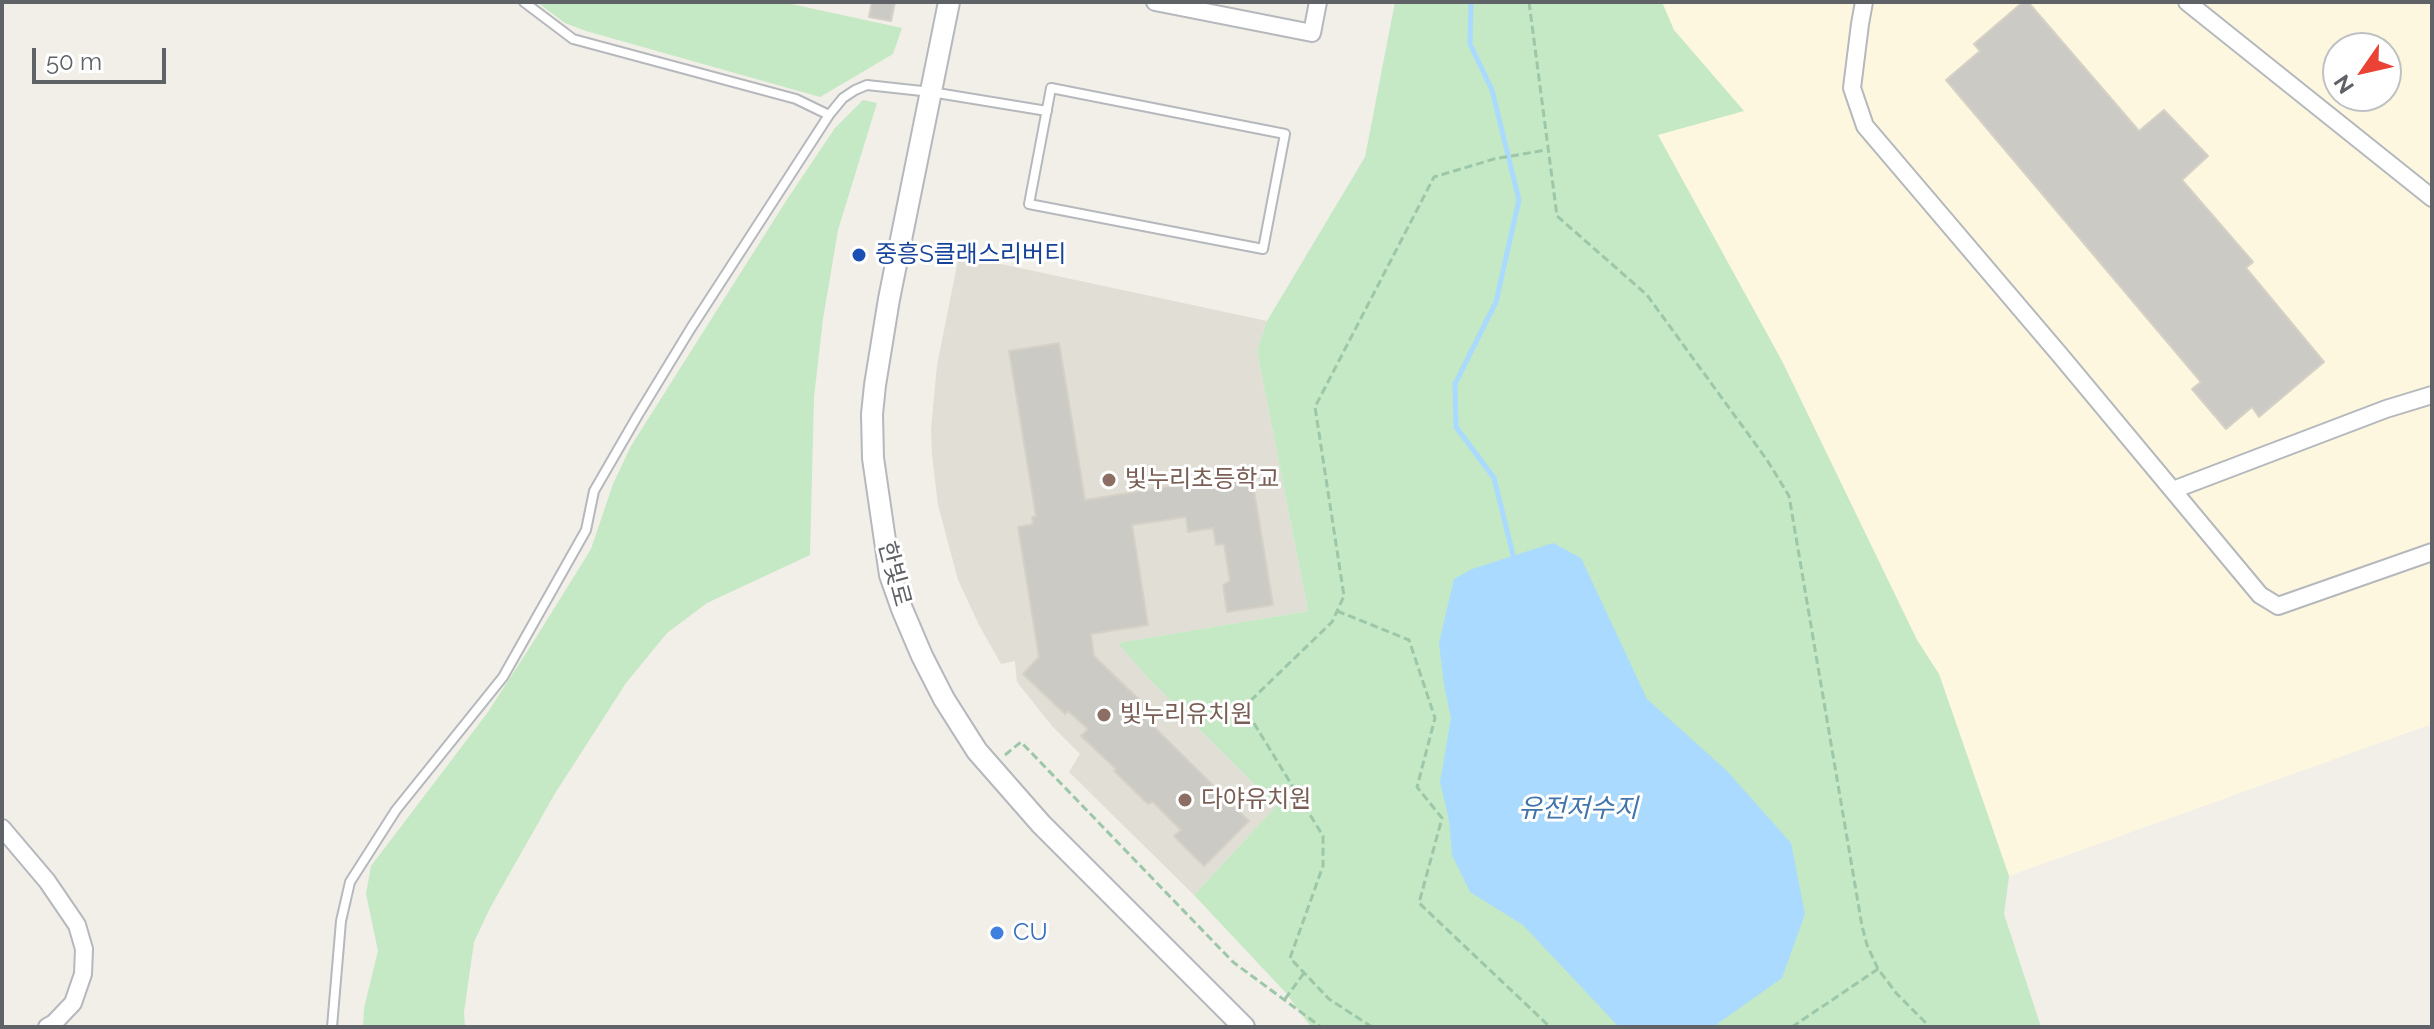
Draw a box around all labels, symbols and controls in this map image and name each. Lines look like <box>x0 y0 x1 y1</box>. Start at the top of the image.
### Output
scale bar <box>36 32 170 82</box>
north arrow <box>2322 32 2402 112</box>
text: 50 m <box>46 47 102 76</box>
text: N <box>2328 70 2359 99</box>
place label: 중흥S클래스리버티 <box>875 241 1066 269</box>
marker: 중흥S클래스리버티 <box>850 246 868 264</box>
place label: 빛누리초등학교 <box>1125 466 1280 494</box>
marker: 빛누리초등학교 <box>1100 471 1118 489</box>
street label: 한빛로 <box>872 538 916 610</box>
place label: 빛누리유치원 <box>1120 701 1252 729</box>
marker: 빛누리유치원 <box>1095 706 1113 724</box>
place label: 다야유치원 <box>1201 786 1311 814</box>
marker: 다야유치원 <box>1176 791 1194 809</box>
water label: 유전저수지 <box>1518 793 1638 825</box>
place label: CU <box>1013 919 1048 947</box>
marker: CU <box>988 924 1006 942</box>

